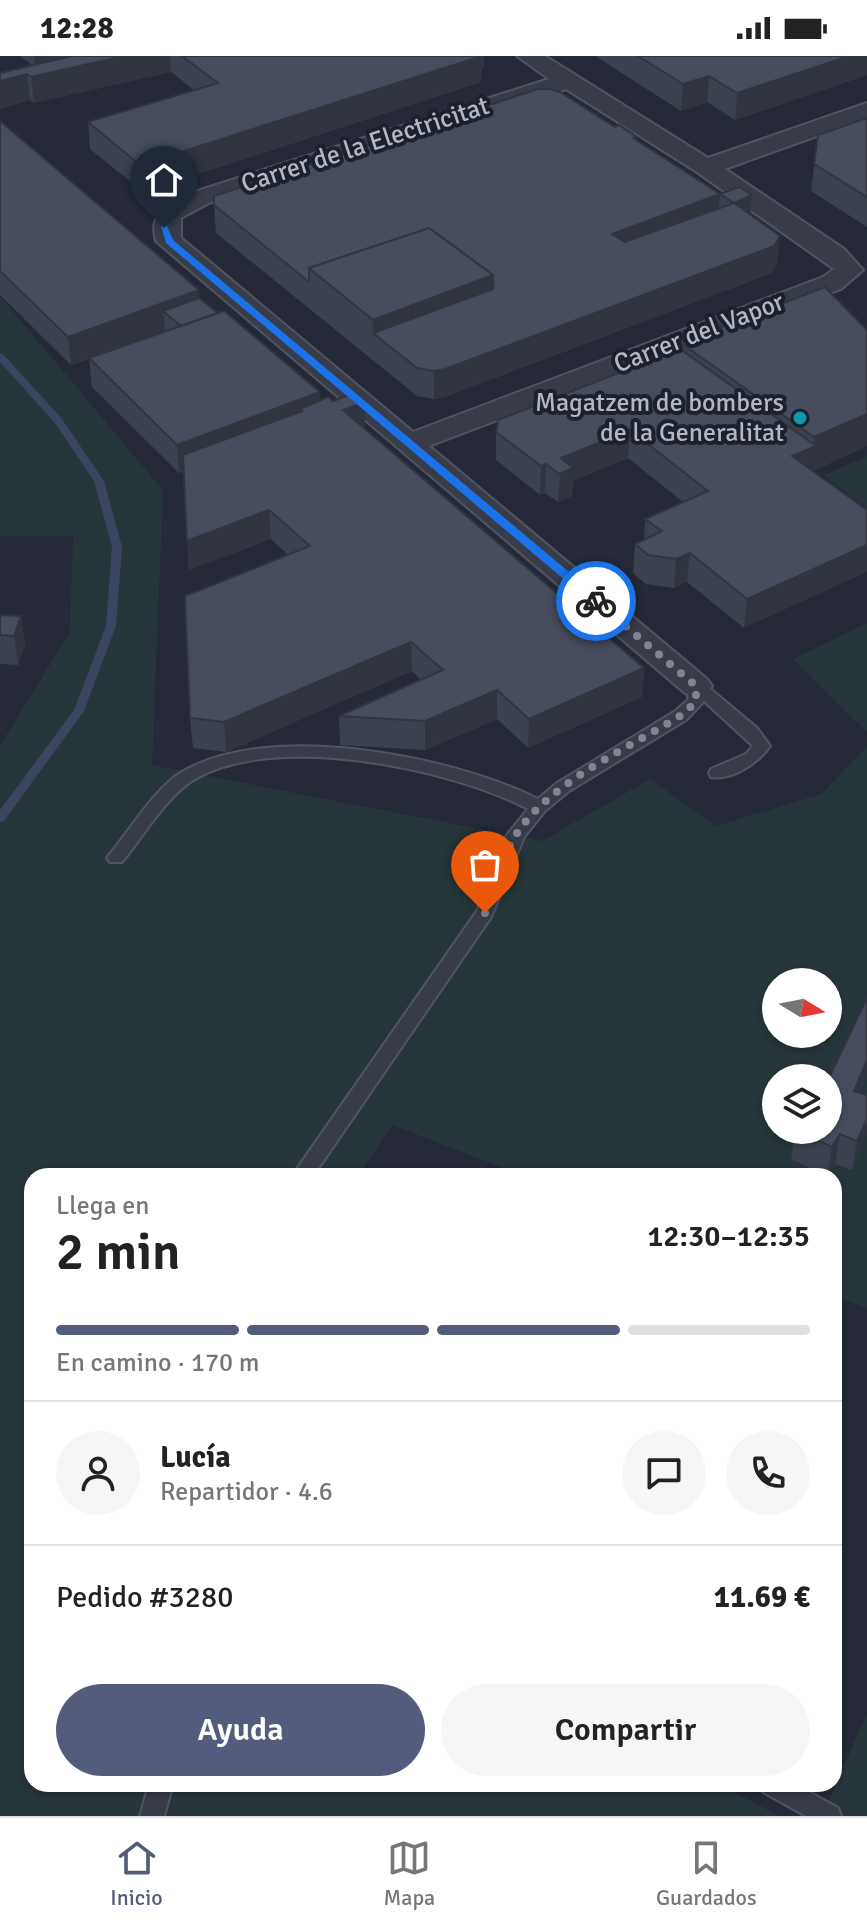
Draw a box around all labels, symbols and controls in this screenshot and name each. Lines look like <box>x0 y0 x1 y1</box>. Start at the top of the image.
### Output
text: 12:28 <box>40 10 114 47</box>
street label: Carrer de la Electricitat <box>237 90 493 200</box>
pin <box>130 146 198 228</box>
icon: home <box>142 158 186 202</box>
street label: Carrer del Vapor <box>609 286 789 380</box>
place label: Magatzem de bombers de la Generalitat <box>535 387 784 449</box>
marker: Magatzem de bombers de la Generalitat <box>791 409 809 427</box>
courier <box>556 561 636 641</box>
icon: bike <box>574 579 618 623</box>
pin <box>451 831 519 913</box>
icon: bag <box>463 843 507 887</box>
north arrow <box>762 968 842 1048</box>
map controls <box>762 968 842 1144</box>
button: layers <box>762 1064 842 1144</box>
text: Llega en <box>56 1190 150 1222</box>
text: 12:30–12:35 <box>647 1218 810 1255</box>
text: 2 min <box>56 1220 181 1284</box>
text: En camino · 170 m <box>56 1347 259 1379</box>
button: person <box>56 1431 140 1515</box>
button: chat <box>622 1431 706 1515</box>
button: phone <box>726 1431 810 1515</box>
text: Lucía <box>160 1439 231 1476</box>
text: Repartidor · 4.6 <box>160 1476 333 1508</box>
text: Pedido #3280 <box>56 1579 233 1616</box>
text: 11.69 € <box>714 1579 810 1616</box>
button: Ayuda <box>56 1684 425 1776</box>
button: Compartir <box>441 1684 810 1776</box>
tab: Inicio <box>110 1836 163 1911</box>
tab: Mapa <box>384 1836 435 1911</box>
tab: Guardados <box>656 1836 757 1911</box>

